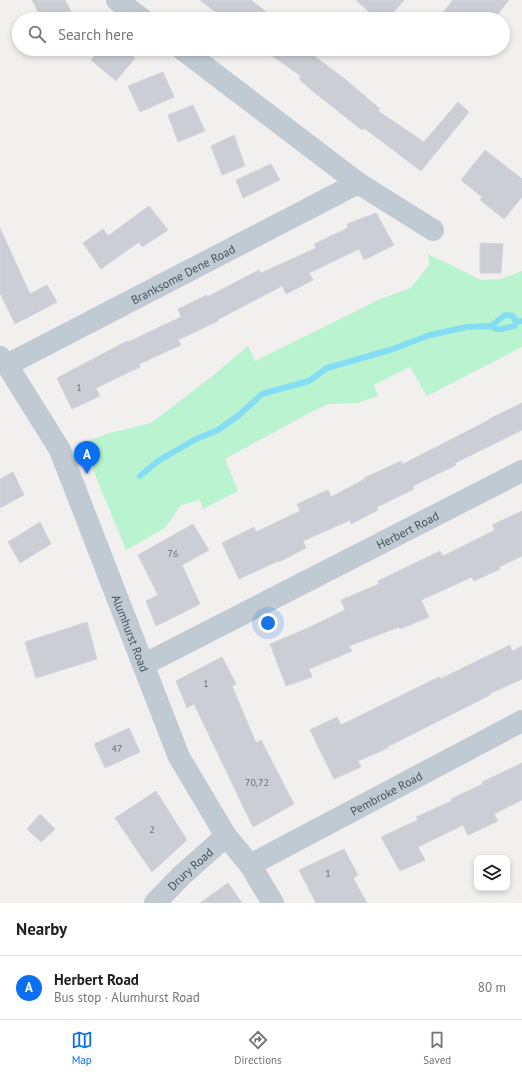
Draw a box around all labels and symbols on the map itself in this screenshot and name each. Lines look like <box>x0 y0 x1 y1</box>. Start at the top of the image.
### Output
street label: Branksome Dene Road <box>128 241 237 307</box>
house number: 1 <box>76 381 82 394</box>
pin: A <box>74 441 100 474</box>
street label: Herbert Road <box>374 507 441 552</box>
house number: 76 <box>168 547 178 560</box>
street label: Alumhurst Road <box>109 592 153 674</box>
your location <box>258 613 278 633</box>
house number: 1 <box>203 677 209 690</box>
house number: 47 <box>112 742 122 755</box>
street label: Pembroke Road <box>347 768 425 818</box>
house number: 70,72 <box>245 776 269 789</box>
house number: 2 <box>149 823 155 836</box>
street label: Drury Road <box>164 844 216 893</box>
house number: 1 <box>325 867 331 880</box>

